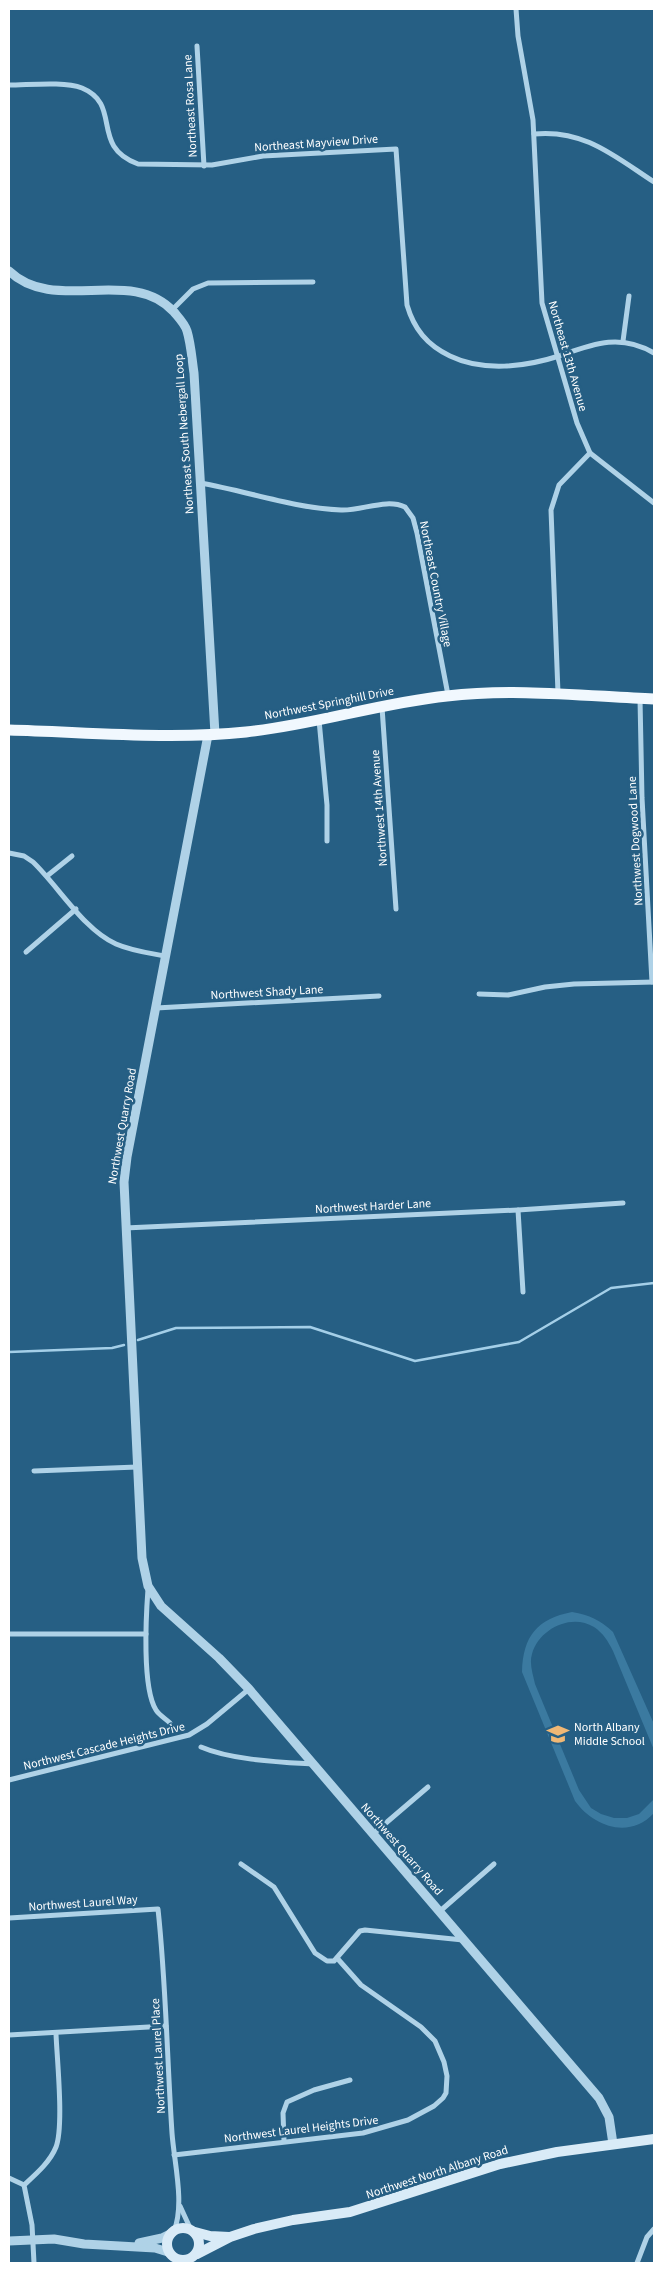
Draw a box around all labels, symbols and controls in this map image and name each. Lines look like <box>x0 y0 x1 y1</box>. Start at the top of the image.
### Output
street label: Northeast Rosa Lane <box>179 54 202 158</box>
street label: Northeast Mayview Drive <box>254 131 379 156</box>
street label: Northeast 13th Avenue <box>544 299 591 413</box>
street label: Northeast South Nebergall Loop <box>170 353 199 515</box>
street label: Northeast Country Village <box>415 520 456 649</box>
street label: Northwest Springhill Drive <box>263 683 395 724</box>
street label: Northwest 14th Avenue <box>367 749 392 867</box>
street label: Northwest Dogwood Lane <box>624 776 647 906</box>
street label: Northwest Shady Lane <box>210 981 324 1004</box>
street label: Northwest Quarry Road <box>104 1067 141 1186</box>
street label: Northwest Harder Lane <box>315 1195 432 1218</box>
street label: Northwest Cascade Heights Drive <box>22 1718 187 1775</box>
place label: North Albany Middle School <box>574 1719 645 1750</box>
school or university icon: North Albany Middle School <box>545 1721 571 1747</box>
street label: Northwest Quarry Road <box>357 1799 447 1899</box>
street label: Northwest Laurel Way <box>28 1891 139 1916</box>
street label: Northwest Laurel Place <box>147 1998 170 2114</box>
street label: Northwest Laurel Heights Drive <box>223 2112 379 2147</box>
street label: Northwest North Albany Road <box>364 2141 510 2204</box>

